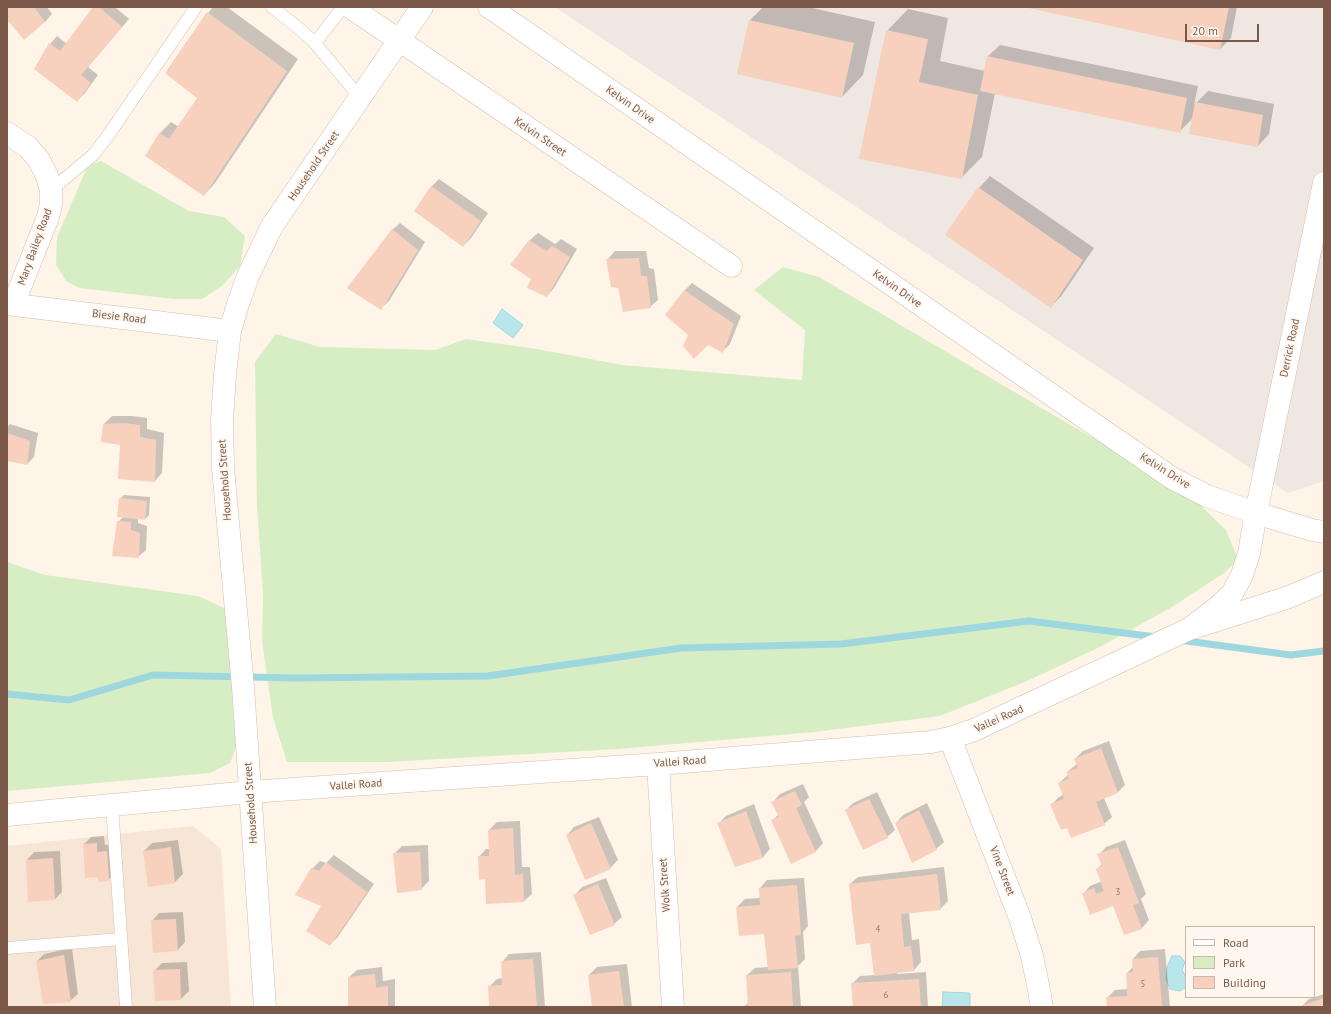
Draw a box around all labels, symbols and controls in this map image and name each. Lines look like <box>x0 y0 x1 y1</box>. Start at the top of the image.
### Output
scale bar <box>1187 16 1261 42</box>
text: 20 m <box>1192 23 1218 38</box>
street label: Kelvin Drive <box>603 83 657 127</box>
street label: Kelvin Street <box>511 115 569 159</box>
street label: Household Street <box>286 129 342 203</box>
street label: Mary Bailey Road <box>15 207 55 287</box>
street label: Kelvin Drive <box>870 267 924 311</box>
street label: Biesie Road <box>91 307 147 327</box>
street label: Derrick Road <box>1277 317 1303 379</box>
street label: Household Street <box>216 439 234 521</box>
street label: Kelvin Drive <box>1137 450 1193 492</box>
street label: Vallei Road <box>972 702 1026 736</box>
street label: Vallei Road <box>653 754 707 770</box>
street label: Household Street <box>242 762 260 844</box>
street label: Vallei Road <box>329 777 383 793</box>
street label: Vine Street <box>987 844 1017 898</box>
street label: Wolk Street <box>657 858 673 912</box>
house number: 3 <box>1116 887 1120 897</box>
house number: 4 <box>876 924 880 934</box>
legend <box>1185 926 1315 998</box>
text: Road <box>1223 935 1248 950</box>
text: Park <box>1223 955 1245 970</box>
text: Building <box>1223 975 1266 990</box>
house number: 5 <box>1141 979 1145 989</box>
house number: 6 <box>884 990 888 1000</box>

